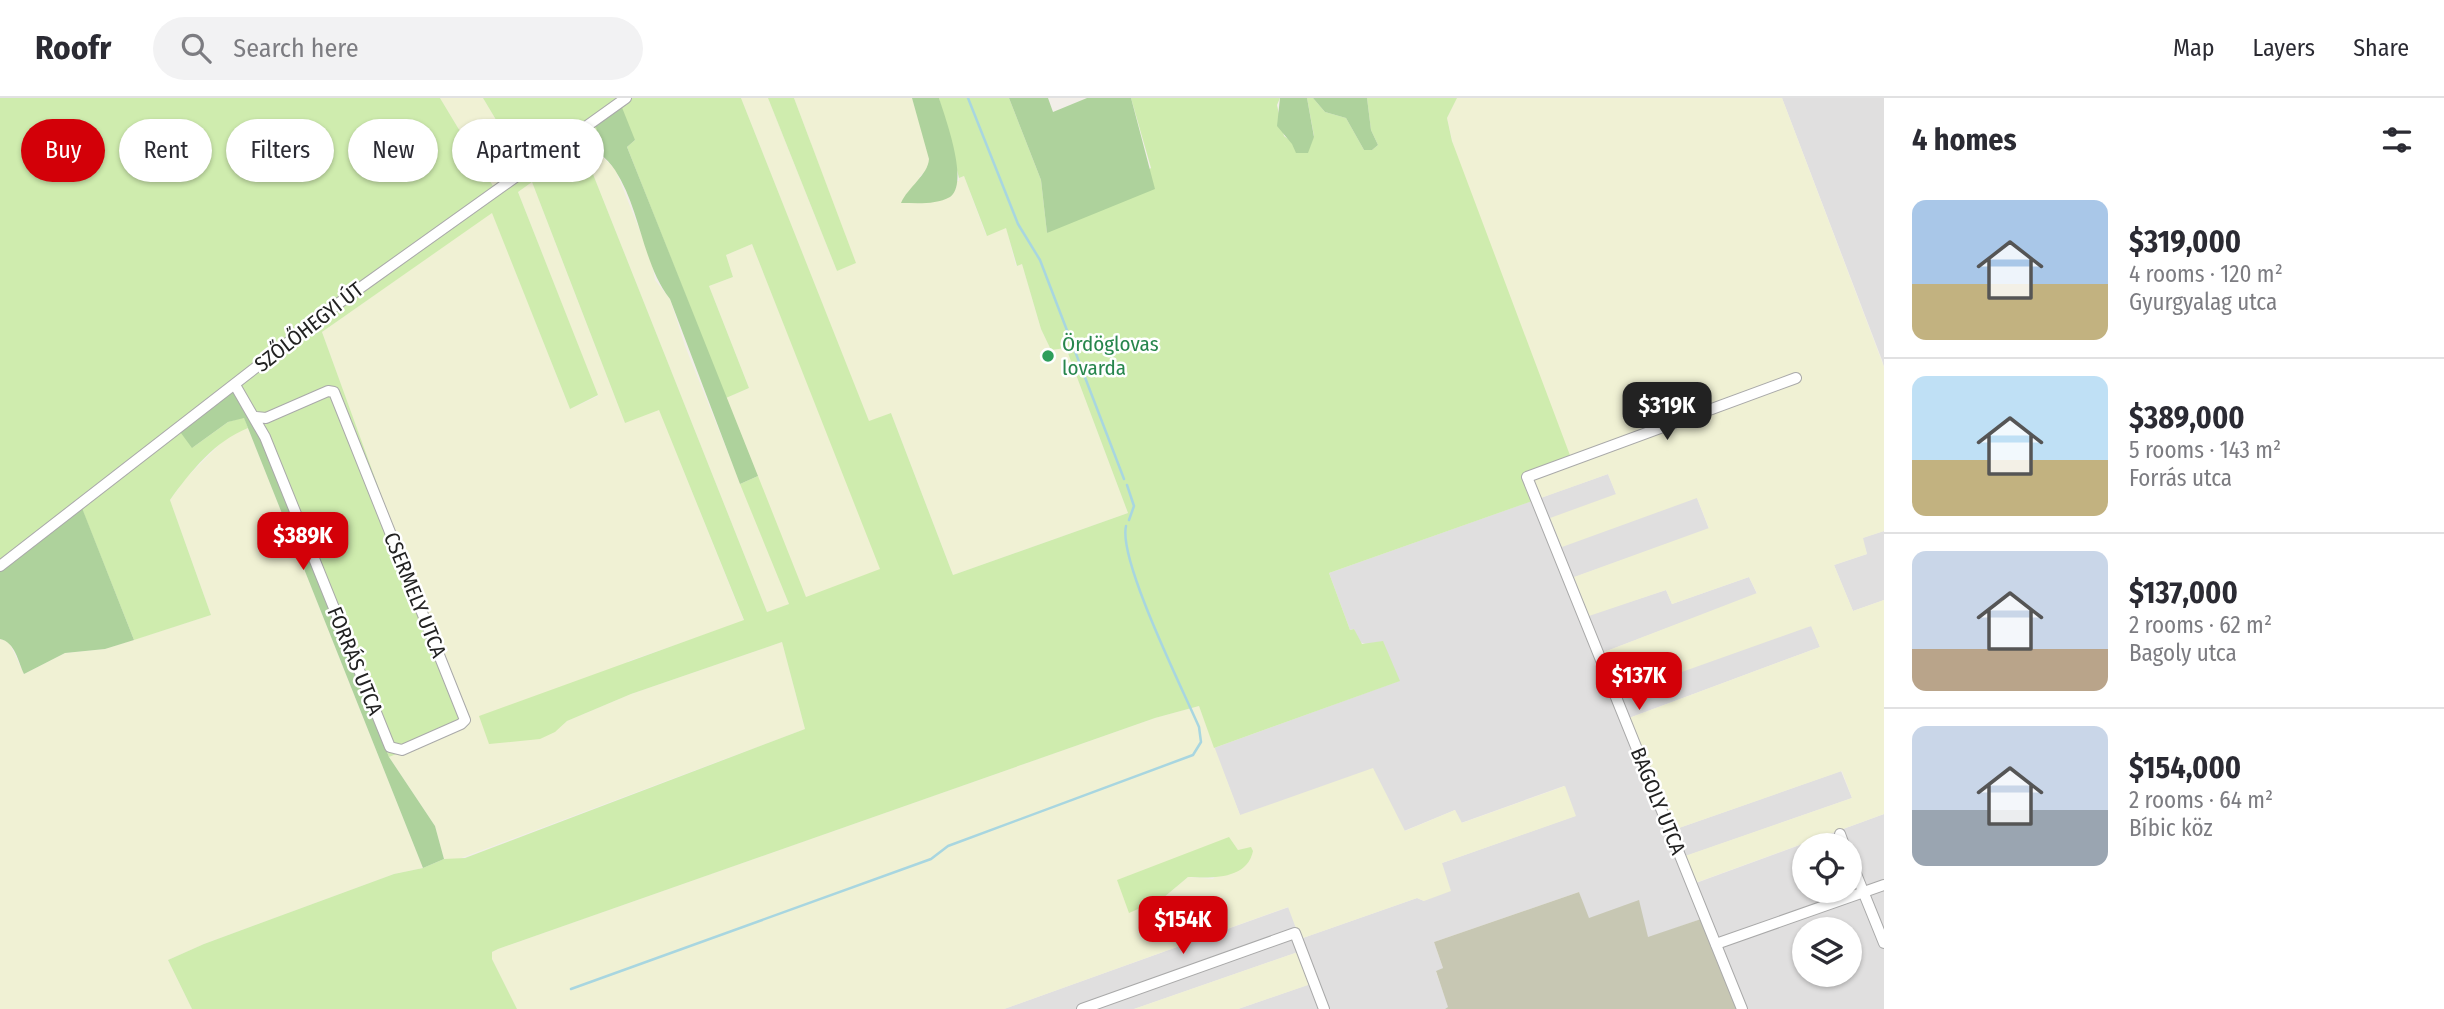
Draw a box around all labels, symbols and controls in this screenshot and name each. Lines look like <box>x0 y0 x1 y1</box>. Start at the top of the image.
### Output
search box <box>153 17 643 80</box>
text: Roofr <box>35 28 111 68</box>
icon: search <box>177 29 215 67</box>
text: Search here <box>233 33 359 64</box>
text: Map <box>2173 34 2215 62</box>
text: Layers <box>2253 34 2315 62</box>
text: Share <box>2353 34 2409 62</box>
chip: Buy <box>21 119 105 182</box>
chip: Rent <box>119 119 212 182</box>
chip: Filters <box>226 119 334 182</box>
chip: New <box>348 119 438 182</box>
chip: Apartment <box>452 119 604 182</box>
icon: filters <box>2378 121 2416 159</box>
text: 4 homes <box>1912 122 2017 158</box>
text: $319,000 <box>2129 224 2241 260</box>
icon: home <box>1968 228 2052 312</box>
text: 4 rooms · 120 m² <box>2129 260 2283 288</box>
street label: SZŐLŐHEGYI ÚT <box>249 276 369 378</box>
text: Gyurgyalag utca <box>2129 288 2277 316</box>
place label: Ördöglovas lovarda <box>1062 331 1159 381</box>
marker: Ördöglovas lovarda <box>1040 348 1056 364</box>
pin: $319K <box>1618 382 1716 442</box>
text: $319K <box>1639 391 1695 419</box>
text: $389,000 <box>2129 400 2245 436</box>
icon: home <box>1968 404 2052 488</box>
text: 5 rooms · 143 m² <box>2129 436 2281 464</box>
text: Forrás utca <box>2129 464 2232 492</box>
pin: $389K <box>254 512 352 572</box>
text: $389K <box>273 521 333 549</box>
street label: CSERMELY UTCA <box>378 529 452 661</box>
text: $137,000 <box>2129 575 2238 611</box>
icon: home <box>1968 579 2052 663</box>
street label: FORRÁS UTCA <box>322 603 388 719</box>
text: 2 rooms · 62 m² <box>2129 611 2272 639</box>
text: Bagoly utca <box>2129 639 2237 667</box>
pin: $137K <box>1590 652 1688 712</box>
text: $137K <box>1612 661 1666 689</box>
street label: BAGOLY UTCA <box>1625 744 1691 858</box>
text: $154,000 <box>2129 750 2241 786</box>
icon: home <box>1968 754 2052 838</box>
text: 2 rooms · 64 m² <box>2129 786 2273 814</box>
text: Bíbic köz <box>2129 814 2212 842</box>
map controls <box>1792 833 1862 987</box>
button: locate <box>1792 833 1862 903</box>
pin: $154K <box>1134 896 1232 956</box>
text: $154K <box>1155 905 1211 933</box>
button: layers <box>1792 917 1862 987</box>

